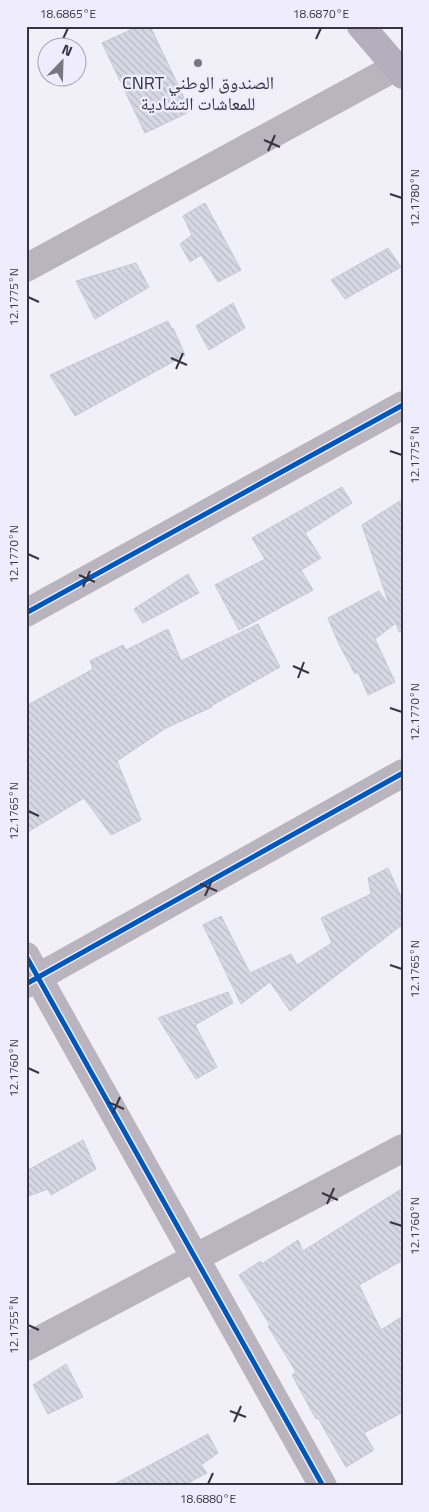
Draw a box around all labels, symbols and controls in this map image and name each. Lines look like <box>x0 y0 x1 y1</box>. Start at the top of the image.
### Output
text: 18.6865°E <box>40 4 96 23</box>
text: 18.6870°E <box>293 4 349 23</box>
north arrow <box>38 38 88 88</box>
text: N <box>59 38 76 61</box>
marker: CNRT الصندوق الوطني للمعاشات التشادية <box>192 57 204 69</box>
place label: CNRT الصندوق الوطني للمعاشات التشادية <box>122 69 274 117</box>
text: 12.1780°N <box>405 169 424 227</box>
text: 12.1775°N <box>4 268 23 326</box>
text: 12.1775°N <box>405 426 424 484</box>
text: 12.1770°N <box>4 525 23 583</box>
text: 12.1770°N <box>405 683 424 741</box>
text: 12.1765°N <box>4 782 23 840</box>
text: 12.1765°N <box>405 940 424 998</box>
text: 12.1760°N <box>4 1039 23 1097</box>
text: 12.1760°N <box>405 1197 424 1255</box>
text: 12.1755°N <box>4 1296 23 1354</box>
text: 18.6880°E <box>180 1489 236 1508</box>

